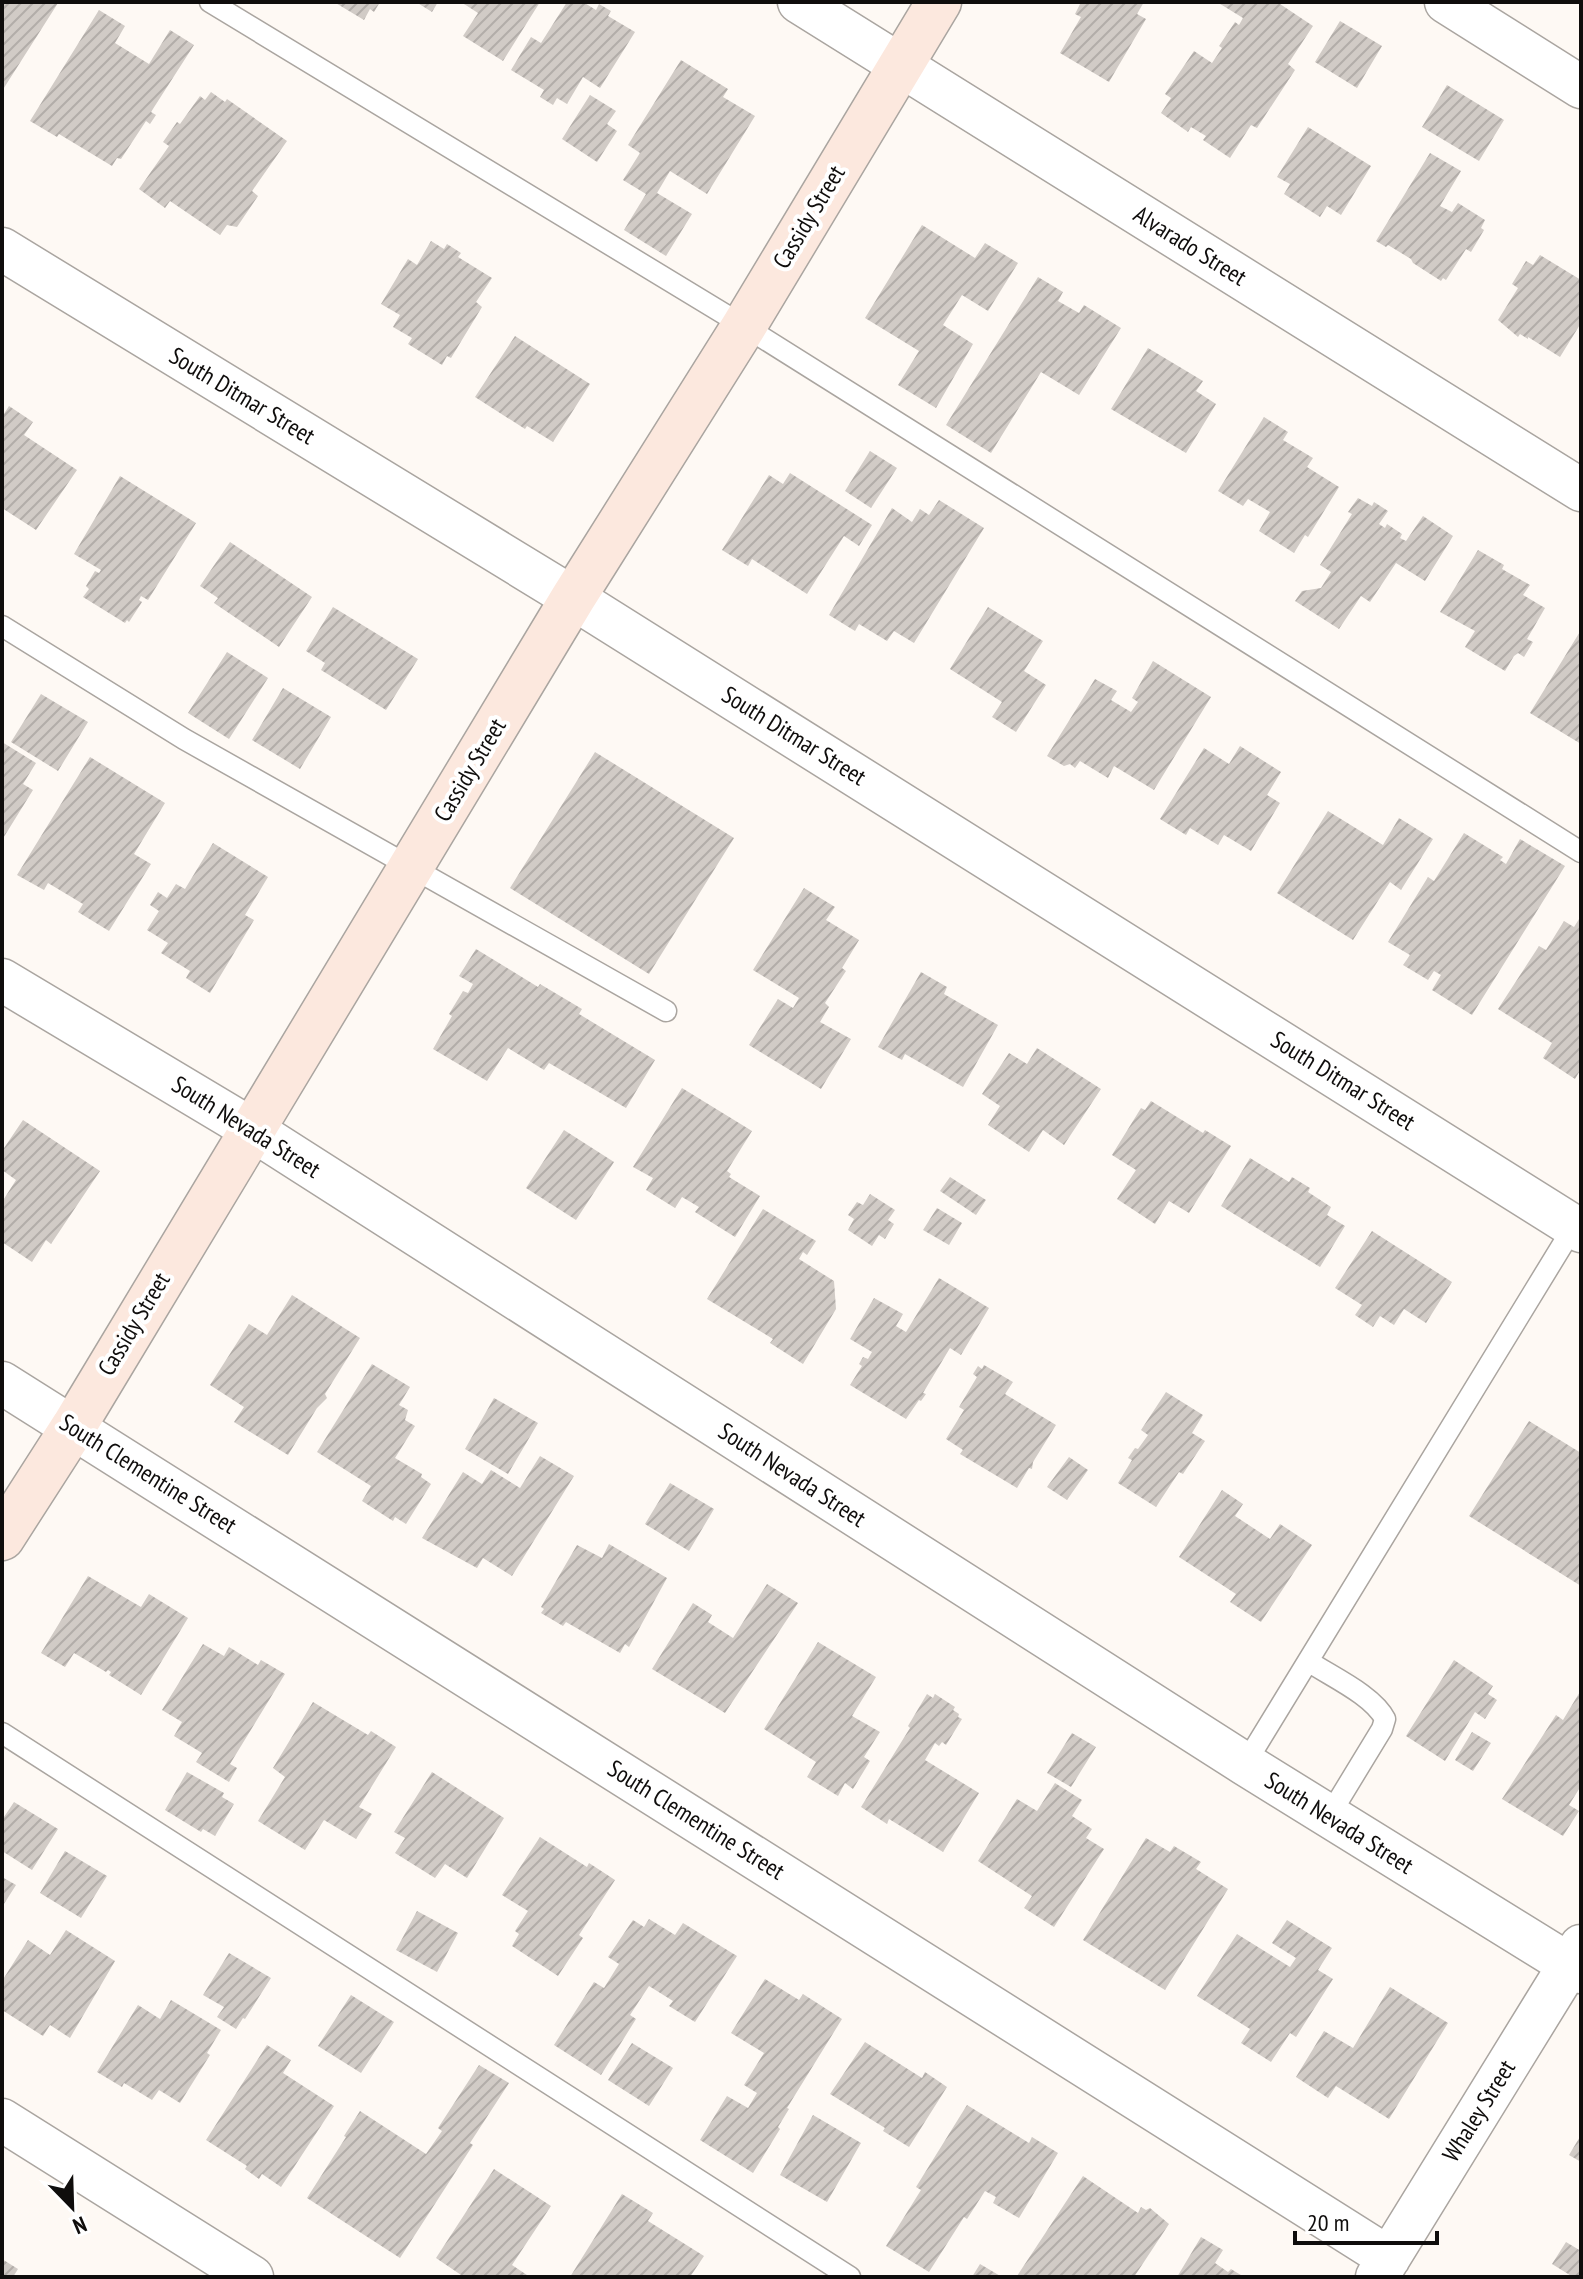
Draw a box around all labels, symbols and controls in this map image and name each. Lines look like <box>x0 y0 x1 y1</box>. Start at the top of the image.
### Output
street label: Cassidy Street <box>766 159 852 274</box>
street label: Alvarado Street <box>1128 199 1253 293</box>
street label: South Ditmar Street <box>164 340 321 451</box>
street label: South Ditmar Street <box>716 679 872 792</box>
street label: Cassidy Street <box>427 712 513 827</box>
street label: South Ditmar Street <box>1265 1024 1421 1137</box>
street label: South Nevada Street <box>166 1069 327 1185</box>
street label: Cassidy Street <box>91 1266 177 1381</box>
street label: South Clementine Street <box>54 1407 243 1541</box>
street label: South Nevada Street <box>713 1415 872 1534</box>
street label: South Clementine Street <box>602 1753 791 1887</box>
street label: South Nevada Street <box>1259 1765 1420 1881</box>
street label: Whaley Street <box>1435 2054 1522 2167</box>
north arrow <box>32 2167 112 2247</box>
scale bar <box>1295 2195 1437 2245</box>
text: 20 m <box>1307 2207 1349 2238</box>
text: N <box>69 2210 91 2241</box>

